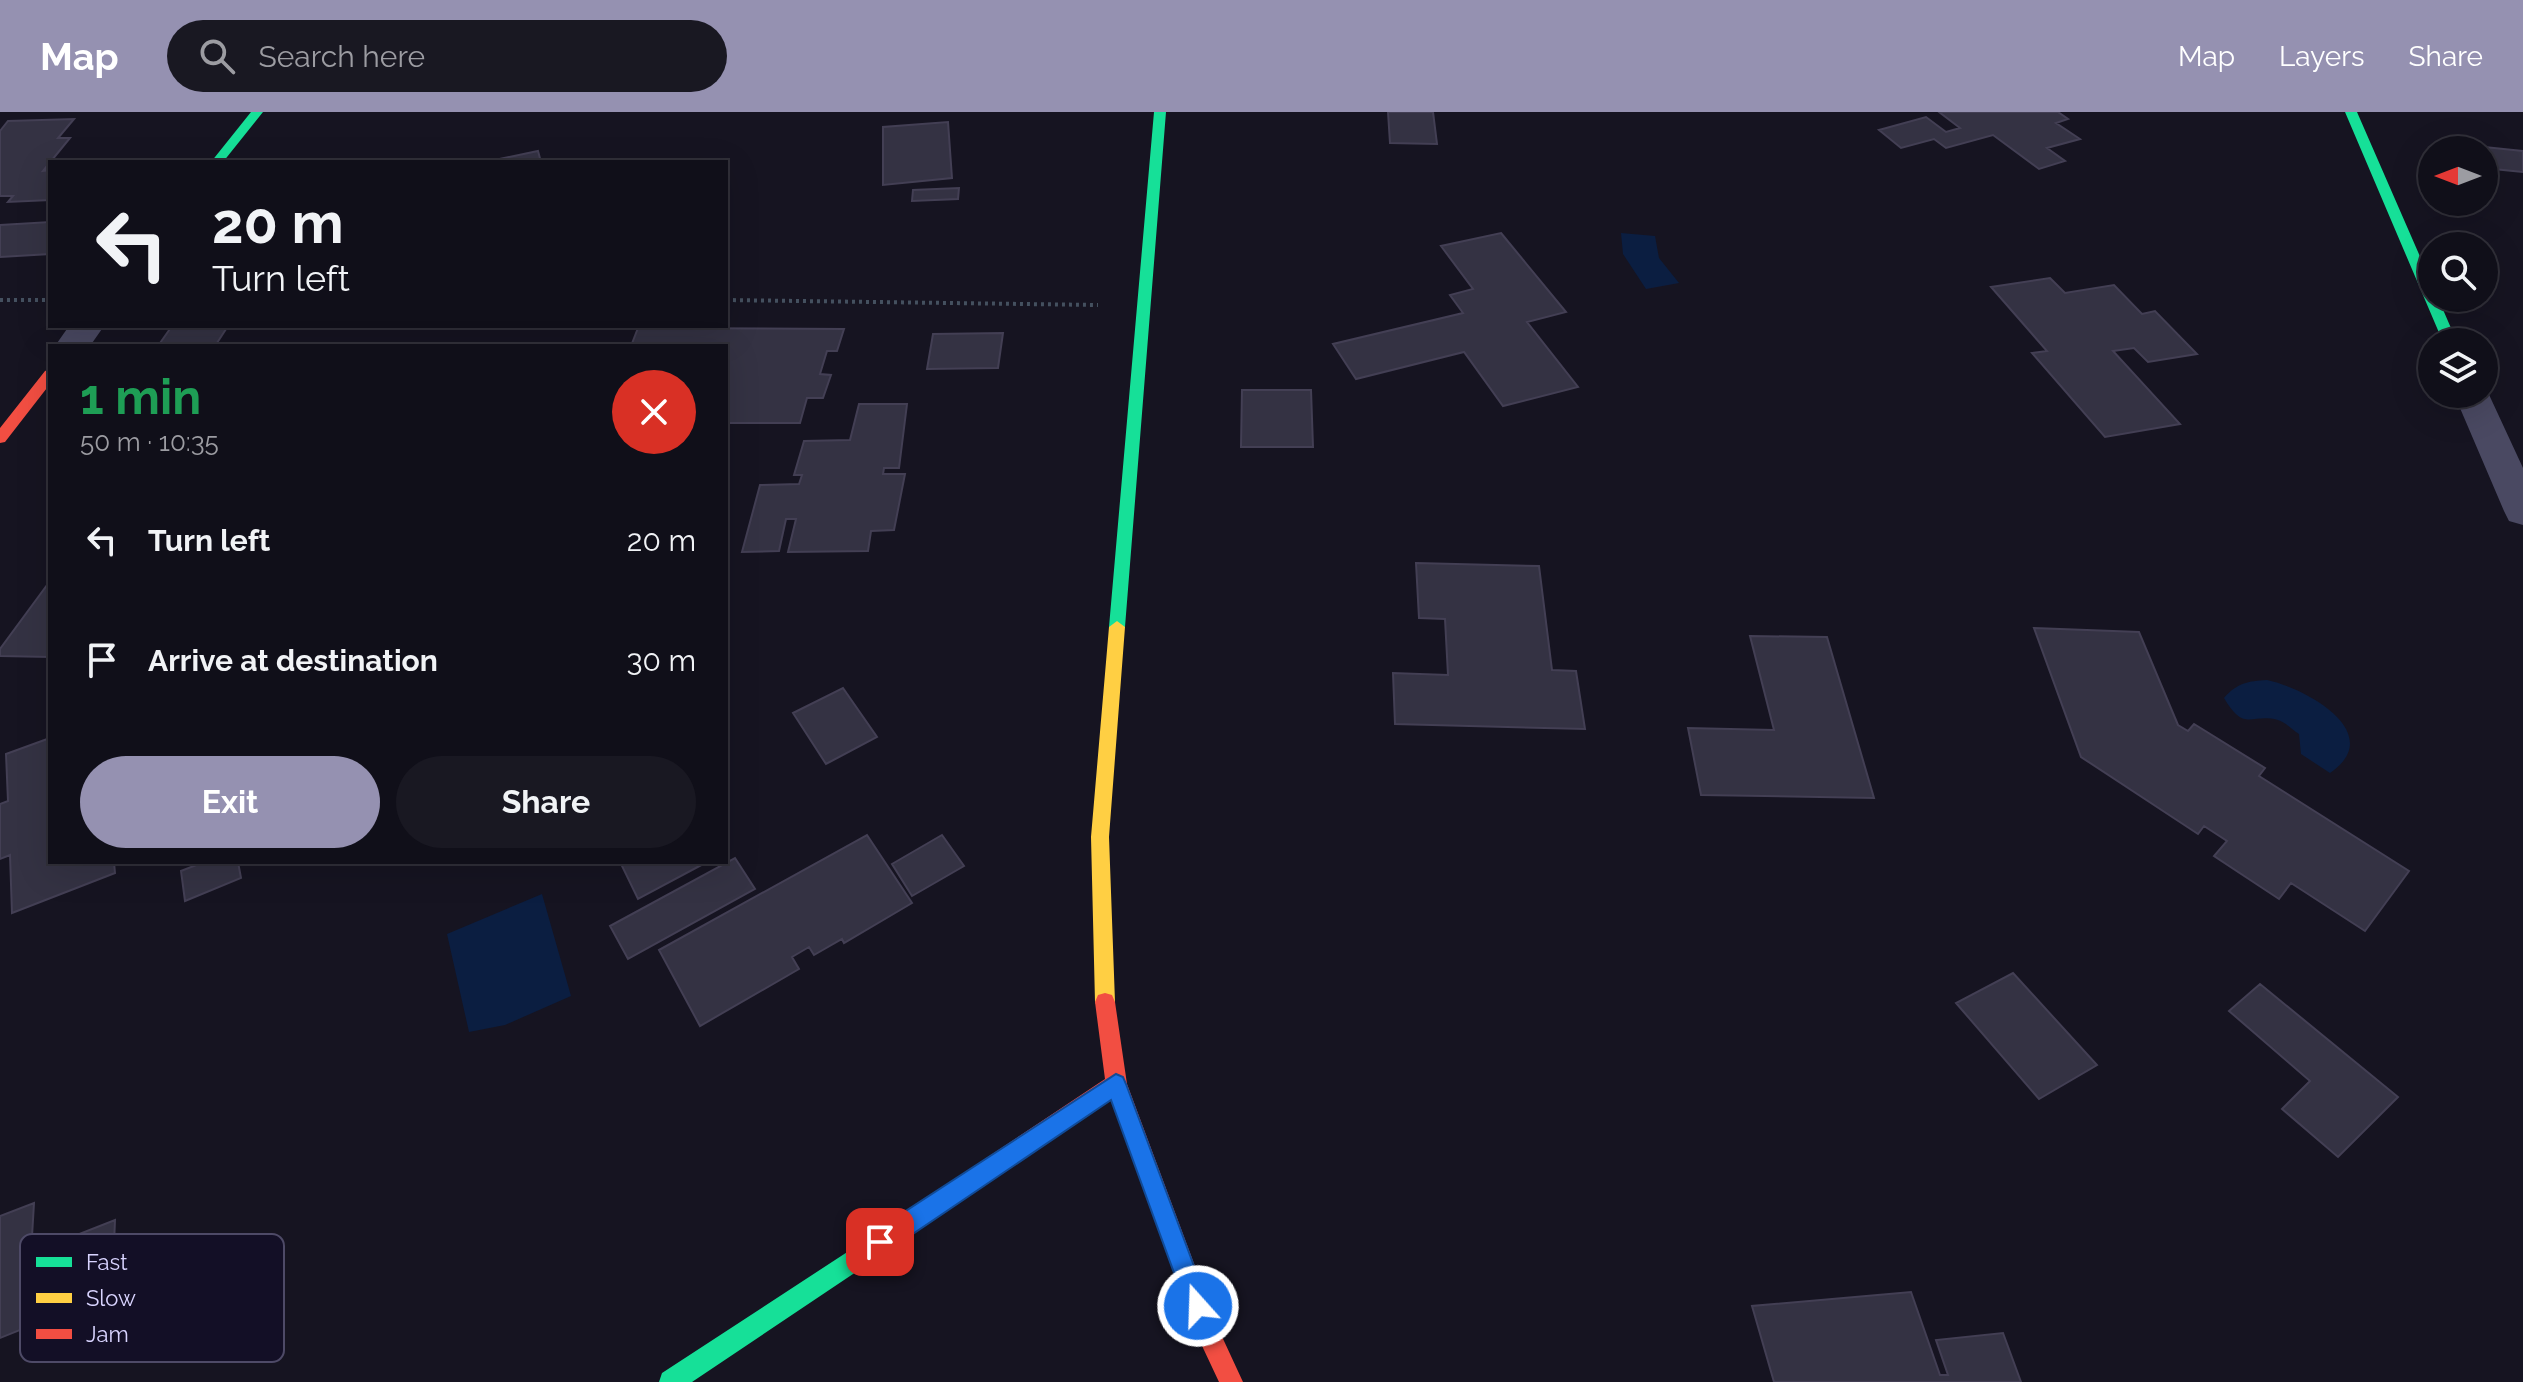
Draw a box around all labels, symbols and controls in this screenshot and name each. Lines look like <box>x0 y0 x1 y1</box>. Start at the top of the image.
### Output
search box <box>167 20 727 92</box>
text: Map <box>40 34 119 79</box>
icon: search <box>195 34 239 78</box>
text: Search here <box>259 39 425 74</box>
text: Map <box>2178 40 2235 73</box>
text: Layers <box>2279 40 2365 73</box>
text: Share <box>2409 40 2483 73</box>
north arrow <box>2418 136 2498 216</box>
map controls <box>2418 136 2498 408</box>
text: 20 m <box>212 190 344 256</box>
icon: left <box>80 192 184 296</box>
button: search <box>2418 232 2498 312</box>
text: Turn left <box>212 257 350 299</box>
button: layers <box>2418 328 2498 408</box>
text: 1 min <box>80 369 201 425</box>
button: close <box>612 370 696 454</box>
text: 50 m · 10:35 <box>80 427 219 457</box>
icon: left <box>80 518 124 562</box>
text: Turn left <box>148 523 270 558</box>
text: 20 m <box>627 523 696 558</box>
icon: arrive <box>80 638 124 682</box>
text: Arrive at destination <box>148 643 438 678</box>
text: 30 m <box>626 643 696 678</box>
button: Exit <box>80 756 380 848</box>
button: Share <box>396 756 696 848</box>
pin <box>846 1208 914 1276</box>
icon: arrive <box>858 1220 902 1264</box>
legend <box>20 1234 284 1362</box>
text: Fast <box>86 1249 128 1275</box>
position arrow <box>1156 1264 1240 1348</box>
text: Slow <box>86 1285 136 1311</box>
text: Jam <box>86 1321 129 1347</box>

